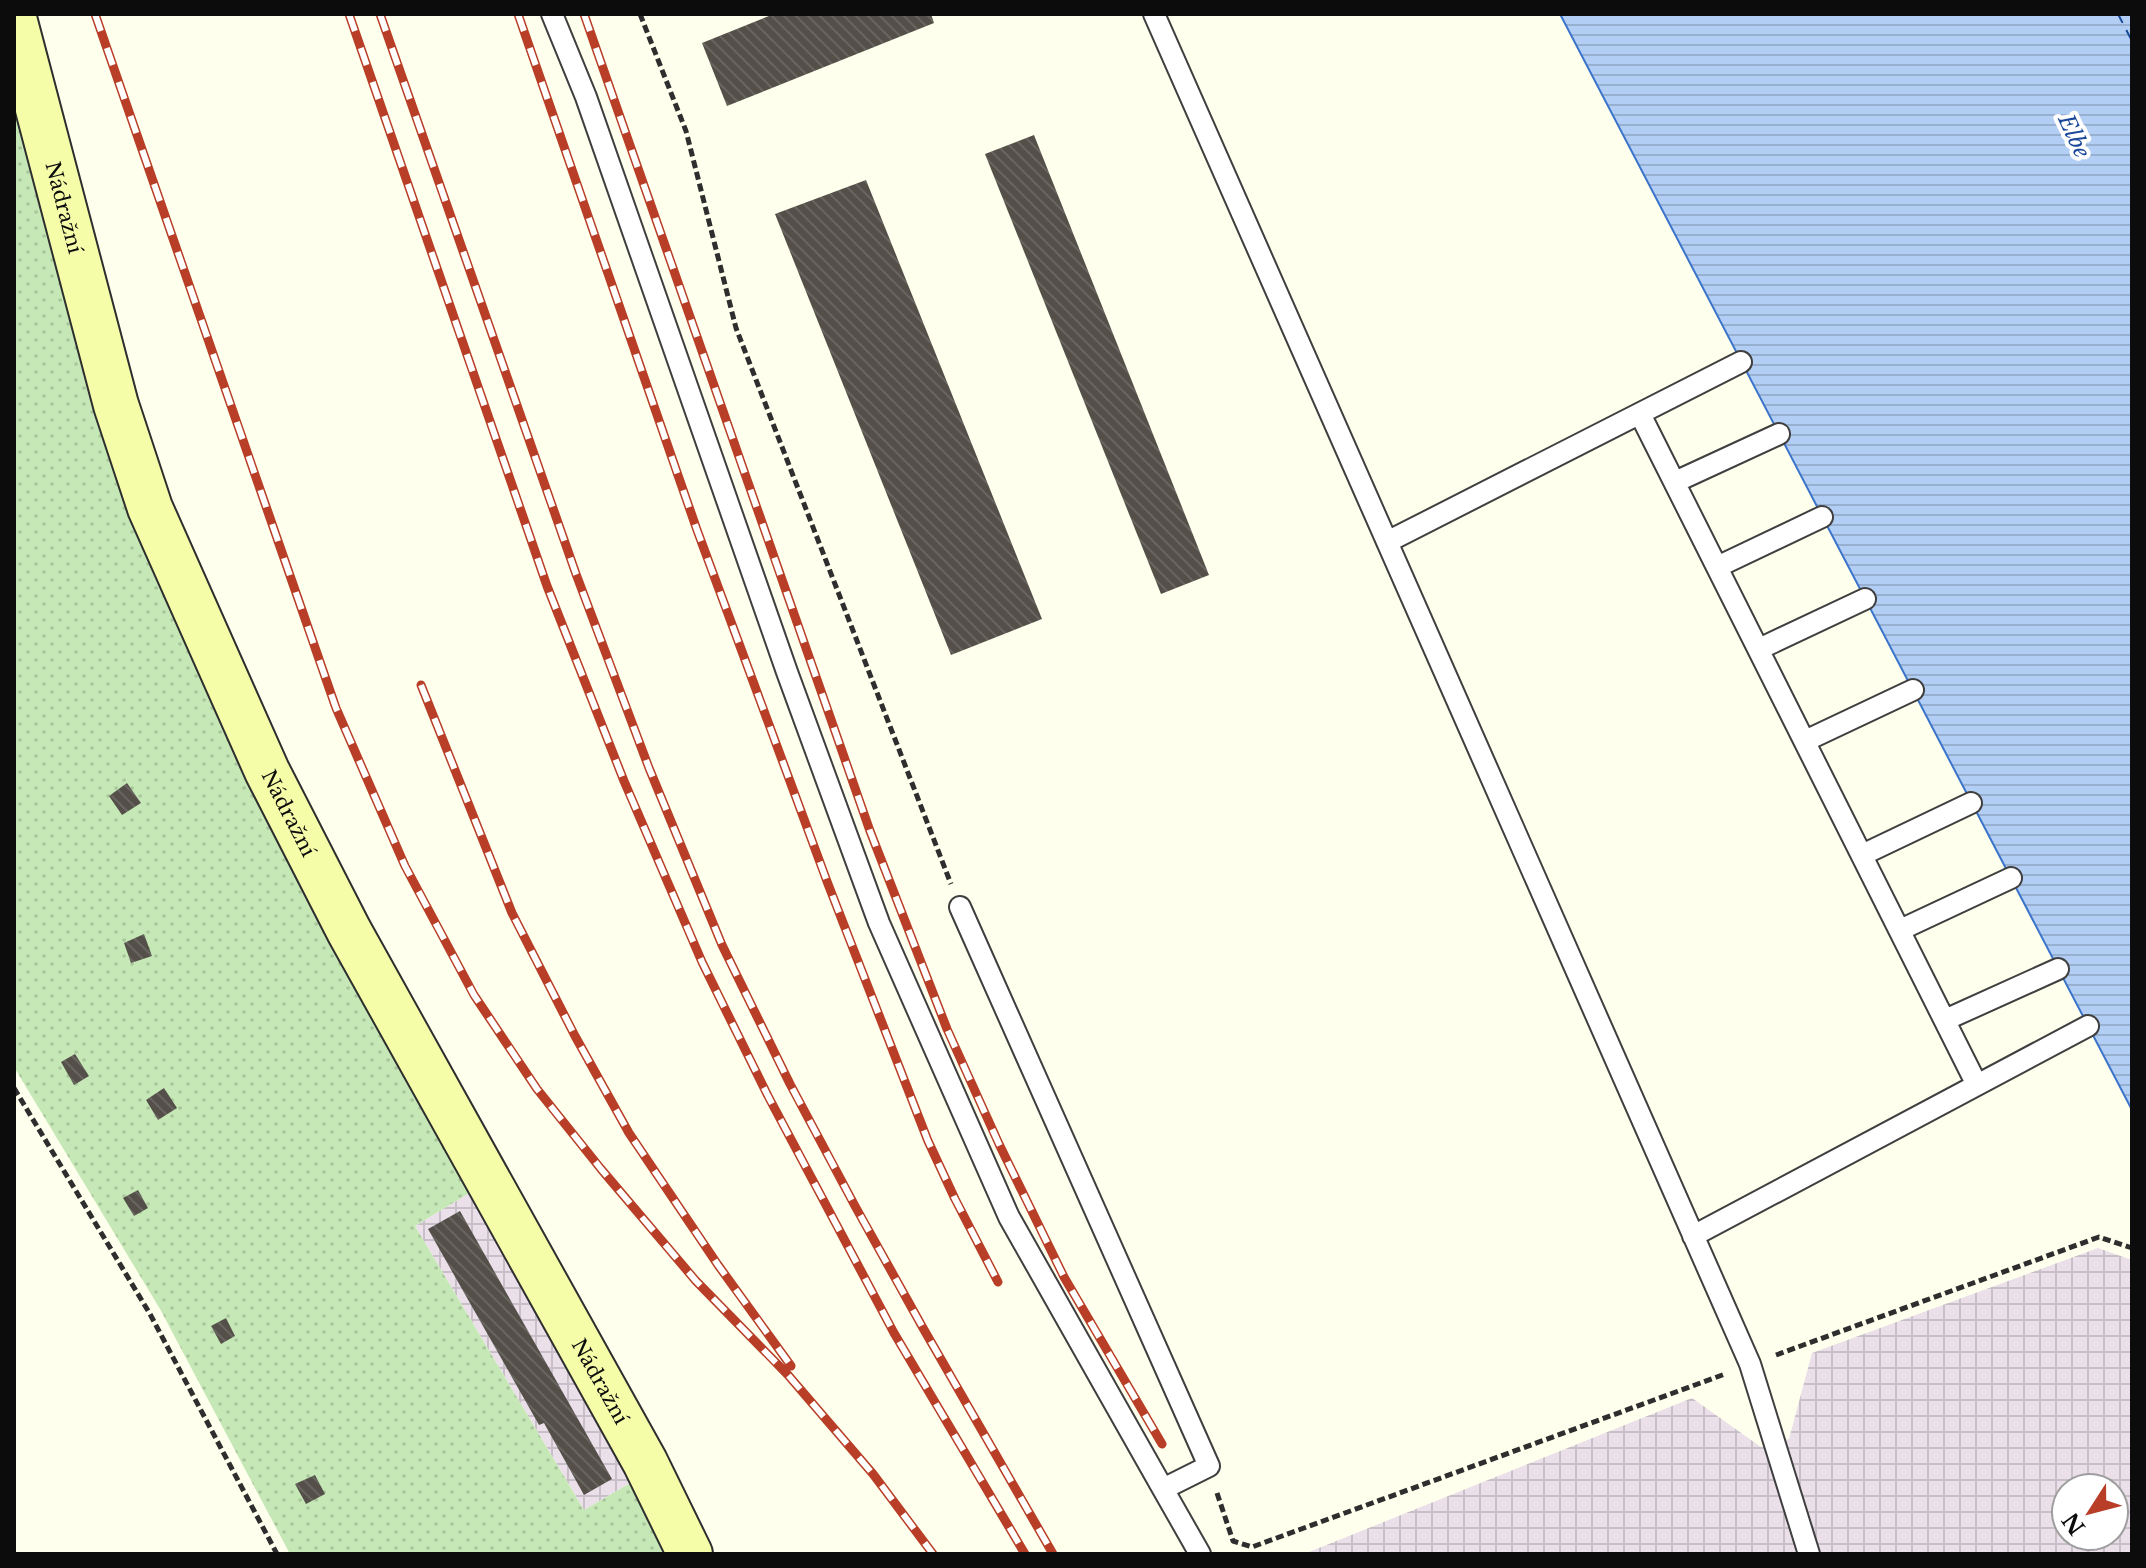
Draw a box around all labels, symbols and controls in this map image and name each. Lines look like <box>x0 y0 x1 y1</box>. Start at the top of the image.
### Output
water label: Elbe <box>2052 109 2096 162</box>
street label: Nádražní <box>40 159 88 256</box>
street label: Nádražní <box>256 766 321 861</box>
street label: Nádražní <box>567 1334 634 1429</box>
north arrow <box>2050 1472 2130 1552</box>
text: N <box>2057 1507 2091 1540</box>

